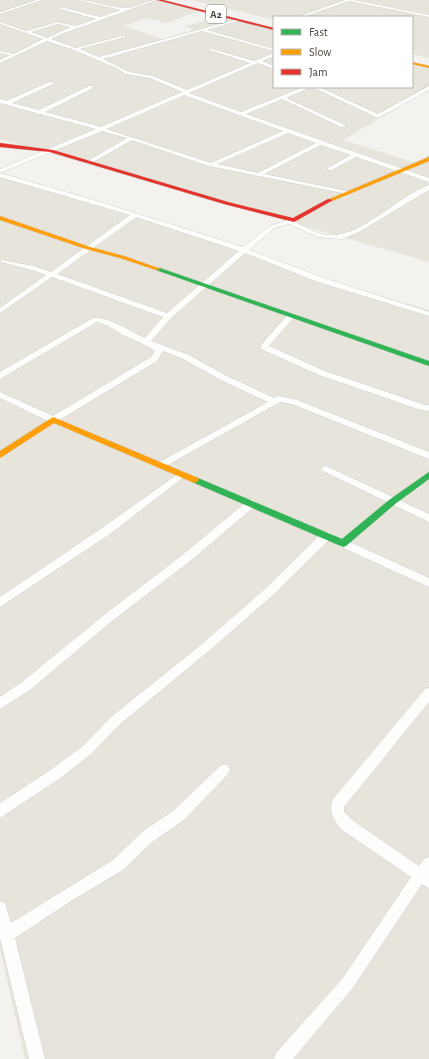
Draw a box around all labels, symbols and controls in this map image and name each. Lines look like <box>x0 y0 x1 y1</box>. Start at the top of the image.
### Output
road number: A2 <box>206 5 226 23</box>
legend <box>273 16 413 88</box>
text: Fast <box>309 26 328 38</box>
text: Slow <box>309 46 331 58</box>
text: Jam <box>309 66 328 78</box>

